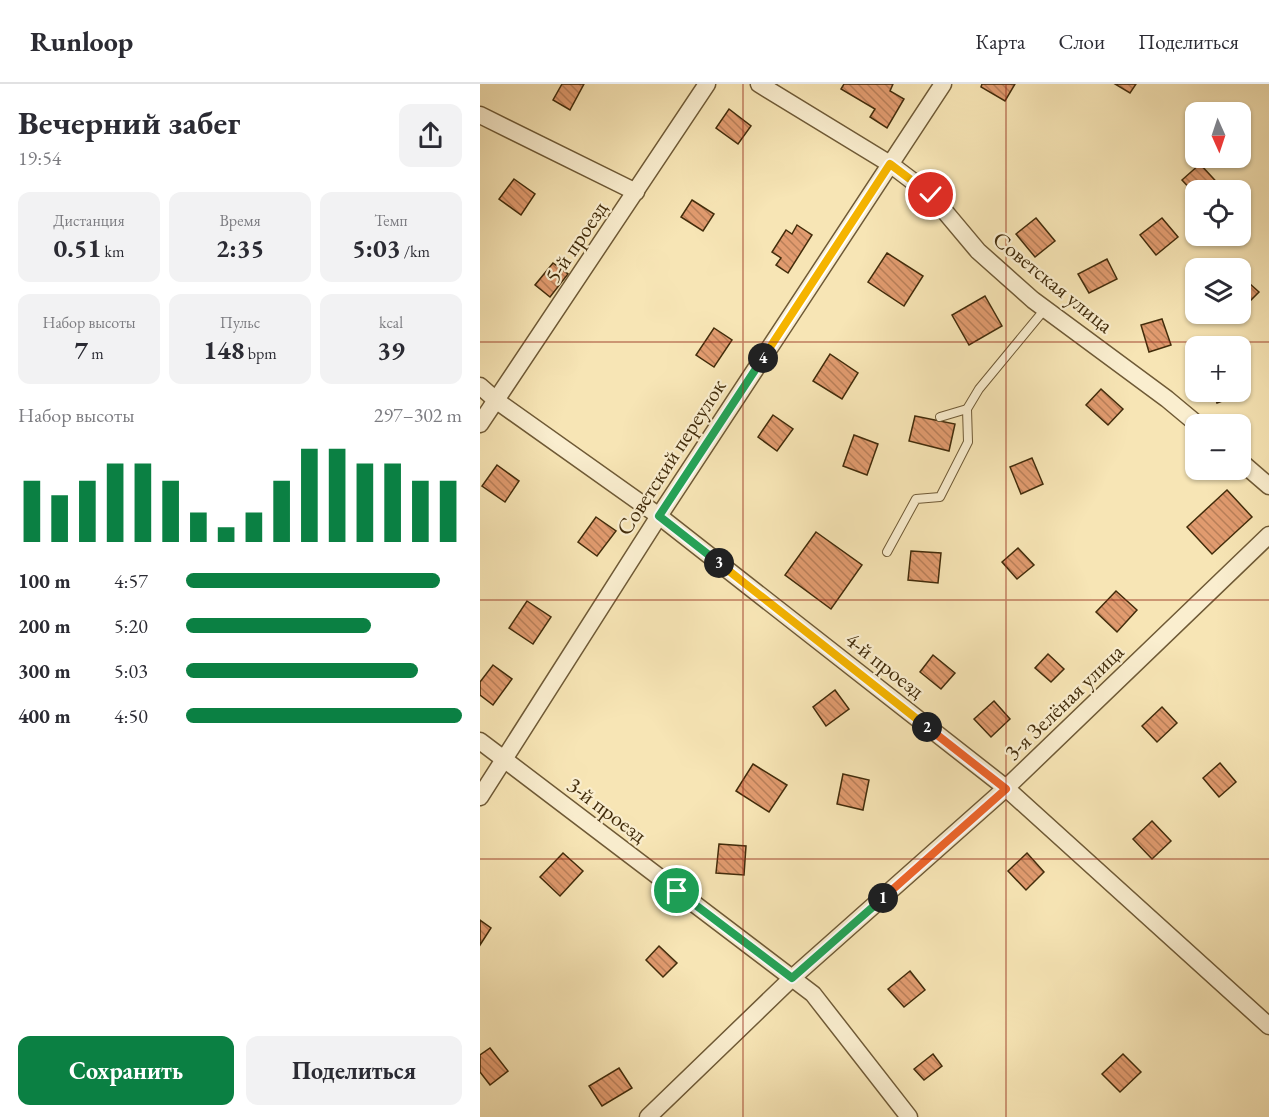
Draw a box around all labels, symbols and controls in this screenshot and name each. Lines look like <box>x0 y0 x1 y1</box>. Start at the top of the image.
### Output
text: Runloop <box>30 23 133 59</box>
text: Карта <box>975 28 1025 55</box>
text: Слои <box>1058 28 1105 55</box>
text: Поделиться <box>1138 28 1239 55</box>
text: Вечерний забег <box>18 101 240 144</box>
north arrow <box>1185 102 1251 168</box>
map controls <box>1185 102 1251 480</box>
button: share <box>399 104 462 167</box>
text: 19:54 <box>18 145 61 171</box>
pin <box>905 169 956 220</box>
icon: check <box>914 178 947 211</box>
button: locate <box>1185 180 1251 246</box>
street label: 5-й проезд <box>538 195 614 289</box>
text: Дистанция <box>53 210 125 231</box>
text: Время <box>219 210 261 231</box>
text: Темп <box>374 210 408 231</box>
street label: Советская улица <box>987 225 1119 340</box>
text: 0.51 <box>54 231 101 265</box>
text: 2:35 <box>216 231 264 265</box>
text: 5:03 <box>352 231 401 265</box>
text: km <box>101 241 124 262</box>
text: /km <box>401 241 430 262</box>
button: layers <box>1185 258 1251 324</box>
text: Набор высоты <box>42 312 136 333</box>
text: Пульс <box>220 312 260 333</box>
text: kcal <box>379 312 403 333</box>
text: 7 <box>74 333 88 367</box>
text: 148 <box>203 333 245 367</box>
text: 39 <box>377 333 405 367</box>
button: + <box>1185 336 1251 402</box>
text: m <box>88 343 104 364</box>
text: bpm <box>245 343 277 364</box>
pin: 4 <box>748 343 778 373</box>
text: 4 <box>759 347 767 368</box>
street label: Советский переулок <box>610 373 733 541</box>
text: Набор высоты <box>18 402 134 428</box>
text: 297–302 m <box>374 402 462 428</box>
button: − <box>1185 414 1251 480</box>
pin: 3 <box>704 548 734 578</box>
text: 3 <box>715 552 723 573</box>
text: 100 m <box>18 568 71 594</box>
text: 4:57 <box>114 568 148 594</box>
text: 200 m <box>18 613 71 639</box>
text: 5:20 <box>114 613 148 639</box>
street label: 4-й проезд <box>840 625 930 705</box>
street label: 3-я Зелёная улица <box>998 637 1130 766</box>
text: 300 m <box>18 658 71 684</box>
text: 5:03 <box>114 658 148 684</box>
text: 400 m <box>18 703 71 729</box>
text: 4:50 <box>114 703 148 729</box>
pin: 2 <box>912 712 942 742</box>
text: 2 <box>923 716 931 737</box>
street label: 3-й проезд <box>561 771 653 849</box>
pin <box>651 865 702 916</box>
icon: arrive <box>660 874 693 907</box>
pin: 1 <box>868 883 898 913</box>
text: 1 <box>879 887 887 908</box>
button: Сохранить <box>18 1036 234 1105</box>
button: Поделиться <box>246 1036 462 1105</box>

